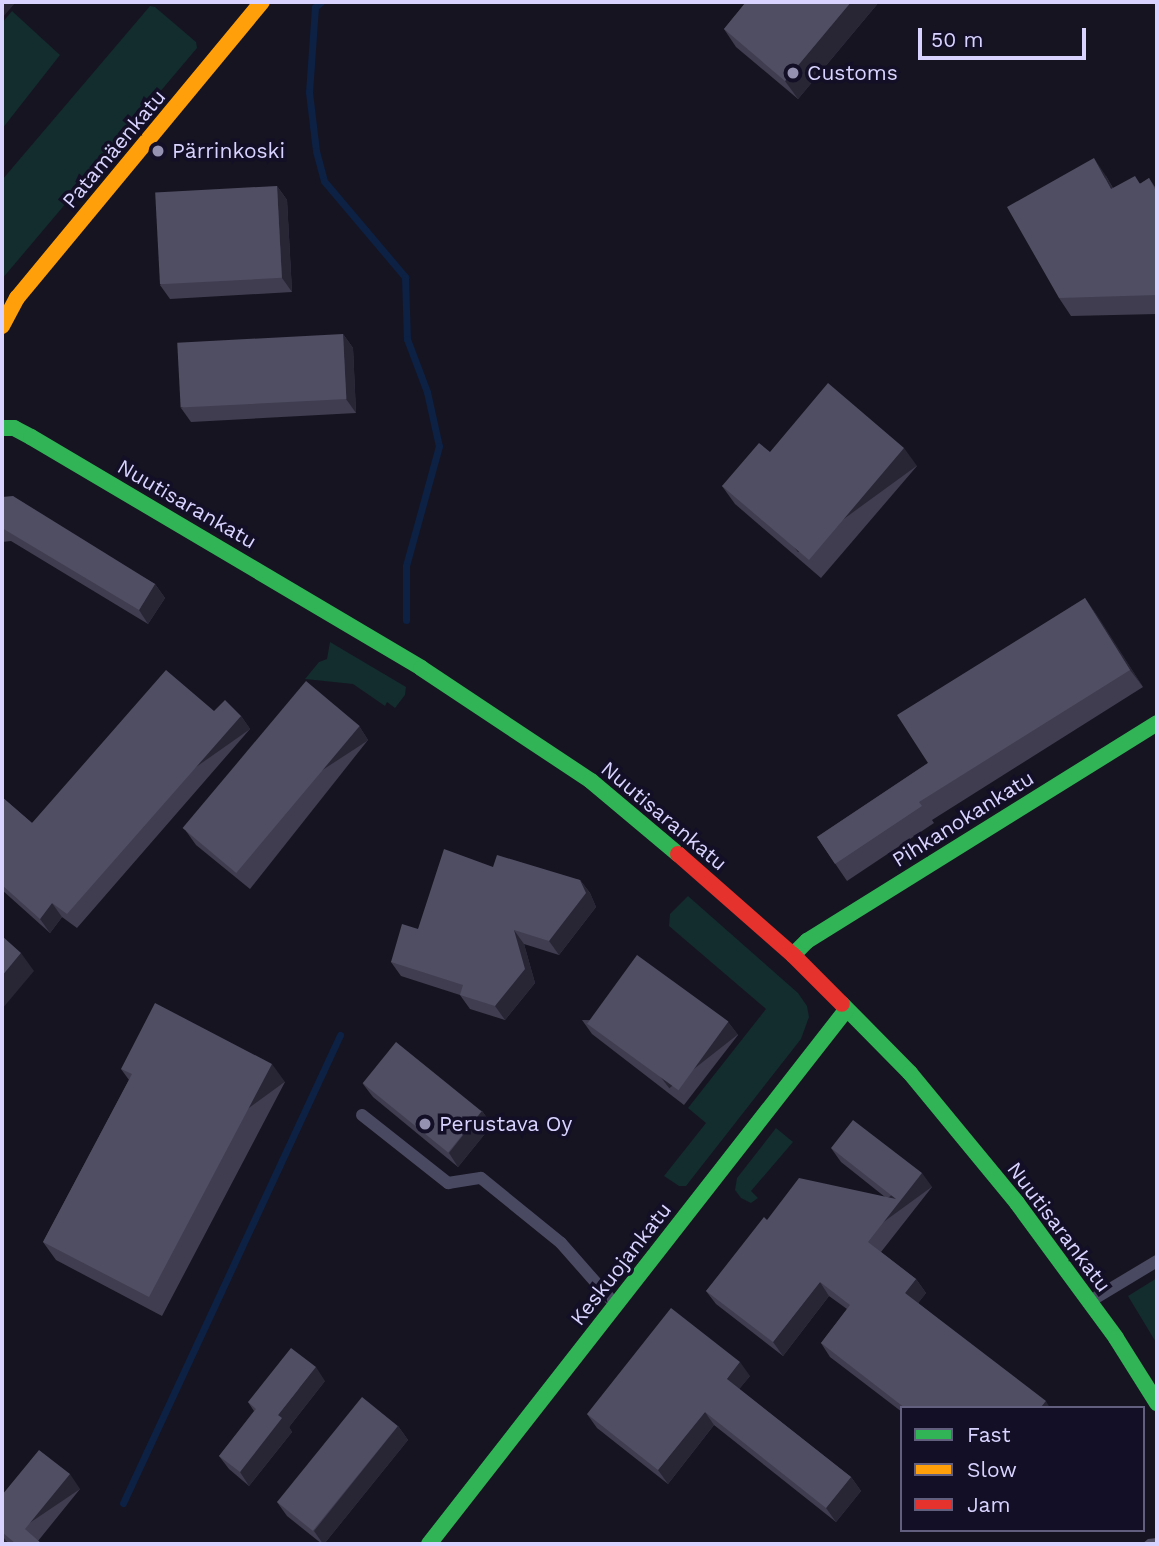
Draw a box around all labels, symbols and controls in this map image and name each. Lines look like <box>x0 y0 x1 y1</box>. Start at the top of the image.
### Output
scale bar <box>921 14 1089 58</box>
text: 50 m <box>931 27 983 52</box>
place label: Customs <box>807 60 898 86</box>
marker: Customs <box>785 65 801 81</box>
street label: Patamäenkatu <box>57 85 171 213</box>
place label: Pärrinkoski <box>172 138 285 164</box>
marker: Pärrinkoski <box>150 143 166 159</box>
street label: Nuutisarankatu <box>113 454 261 554</box>
street label: Nuutisarankatu <box>596 756 732 876</box>
street label: Pihkanokankatu <box>888 765 1038 873</box>
place label: Perustava Oy <box>439 1111 573 1137</box>
marker: Perustava Oy <box>417 1116 433 1132</box>
street label: Nuutisarankatu <box>1002 1157 1116 1297</box>
street label: Keskuojankatu <box>565 1198 677 1330</box>
legend <box>900 1406 1145 1532</box>
text: Fast <box>967 1422 1011 1447</box>
text: Slow <box>967 1457 1017 1482</box>
text: Jam <box>967 1492 1010 1517</box>

